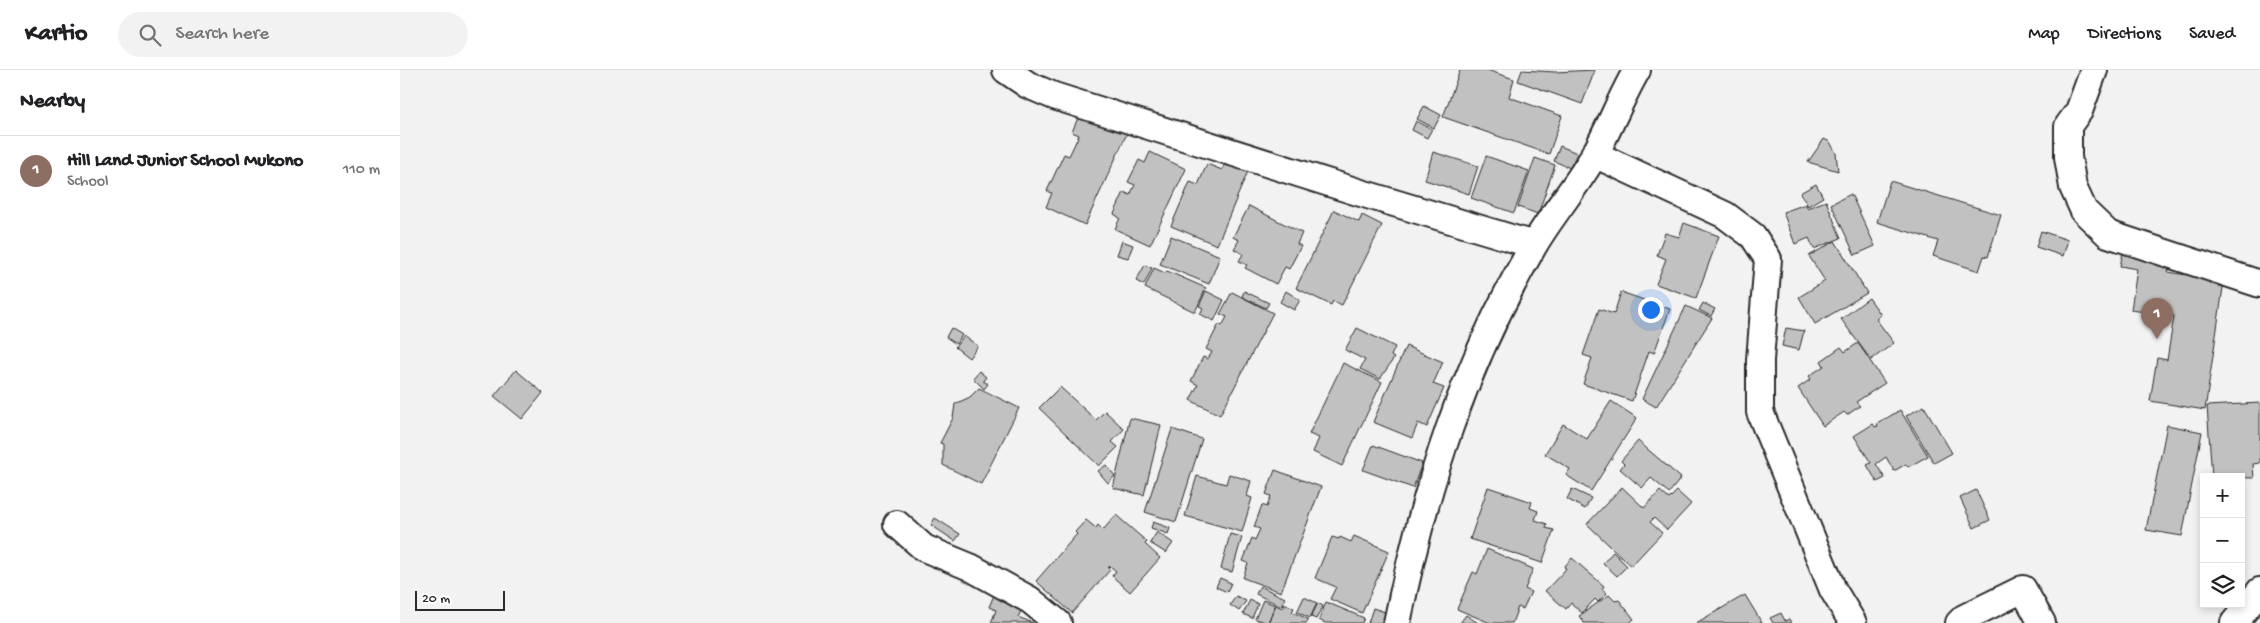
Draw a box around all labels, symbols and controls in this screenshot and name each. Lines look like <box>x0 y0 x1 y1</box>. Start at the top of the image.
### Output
search box <box>118 12 468 57</box>
text: Kartio <box>25 20 88 49</box>
icon: search <box>136 21 164 49</box>
text: Search here <box>176 23 269 46</box>
text: Map <box>2028 24 2060 45</box>
text: Directions <box>2088 24 2161 45</box>
text: Saved <box>2189 24 2235 45</box>
text: Nearby <box>20 90 85 115</box>
text: Hill Land Junior School Mukono <box>67 150 303 173</box>
text: 1 <box>33 161 39 180</box>
text: 110 m <box>343 161 380 180</box>
text: School <box>67 173 109 192</box>
your location <box>1638 297 1664 323</box>
pin: 1 <box>2141 298 2173 339</box>
map controls <box>2200 473 2245 608</box>
button: + <box>2200 473 2245 518</box>
button: − <box>2200 518 2245 563</box>
button: layers <box>2200 563 2245 608</box>
scale bar <box>415 588 505 611</box>
text: 20 m <box>422 591 450 608</box>

